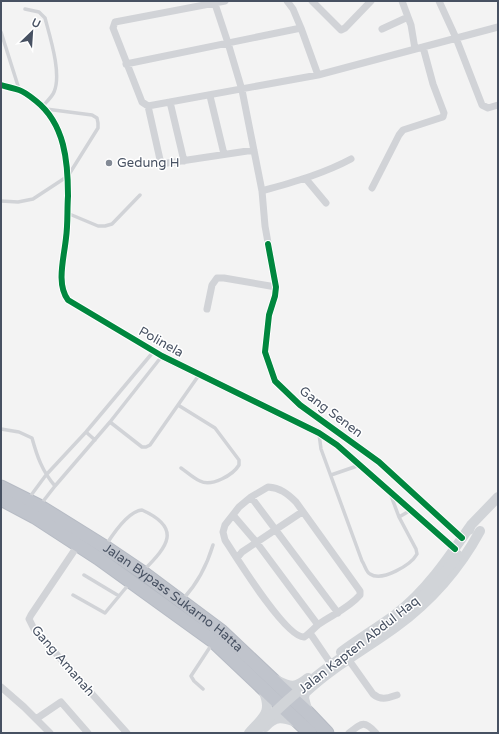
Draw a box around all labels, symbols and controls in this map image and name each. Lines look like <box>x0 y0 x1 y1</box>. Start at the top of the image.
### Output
north arrow <box>12 12 52 52</box>
text: U <box>29 16 43 31</box>
place label: Gedung H <box>117 155 180 171</box>
marker: Gedung H <box>104 158 114 168</box>
street label: Polinela <box>136 323 186 361</box>
street label: Gang Senen <box>296 383 366 441</box>
street label: Jalan Bypass Sukarno Hatta <box>100 540 246 655</box>
street label: Jalan Kapten Abdul Haq <box>295 593 423 697</box>
street label: Gang Amanah <box>28 622 98 700</box>

